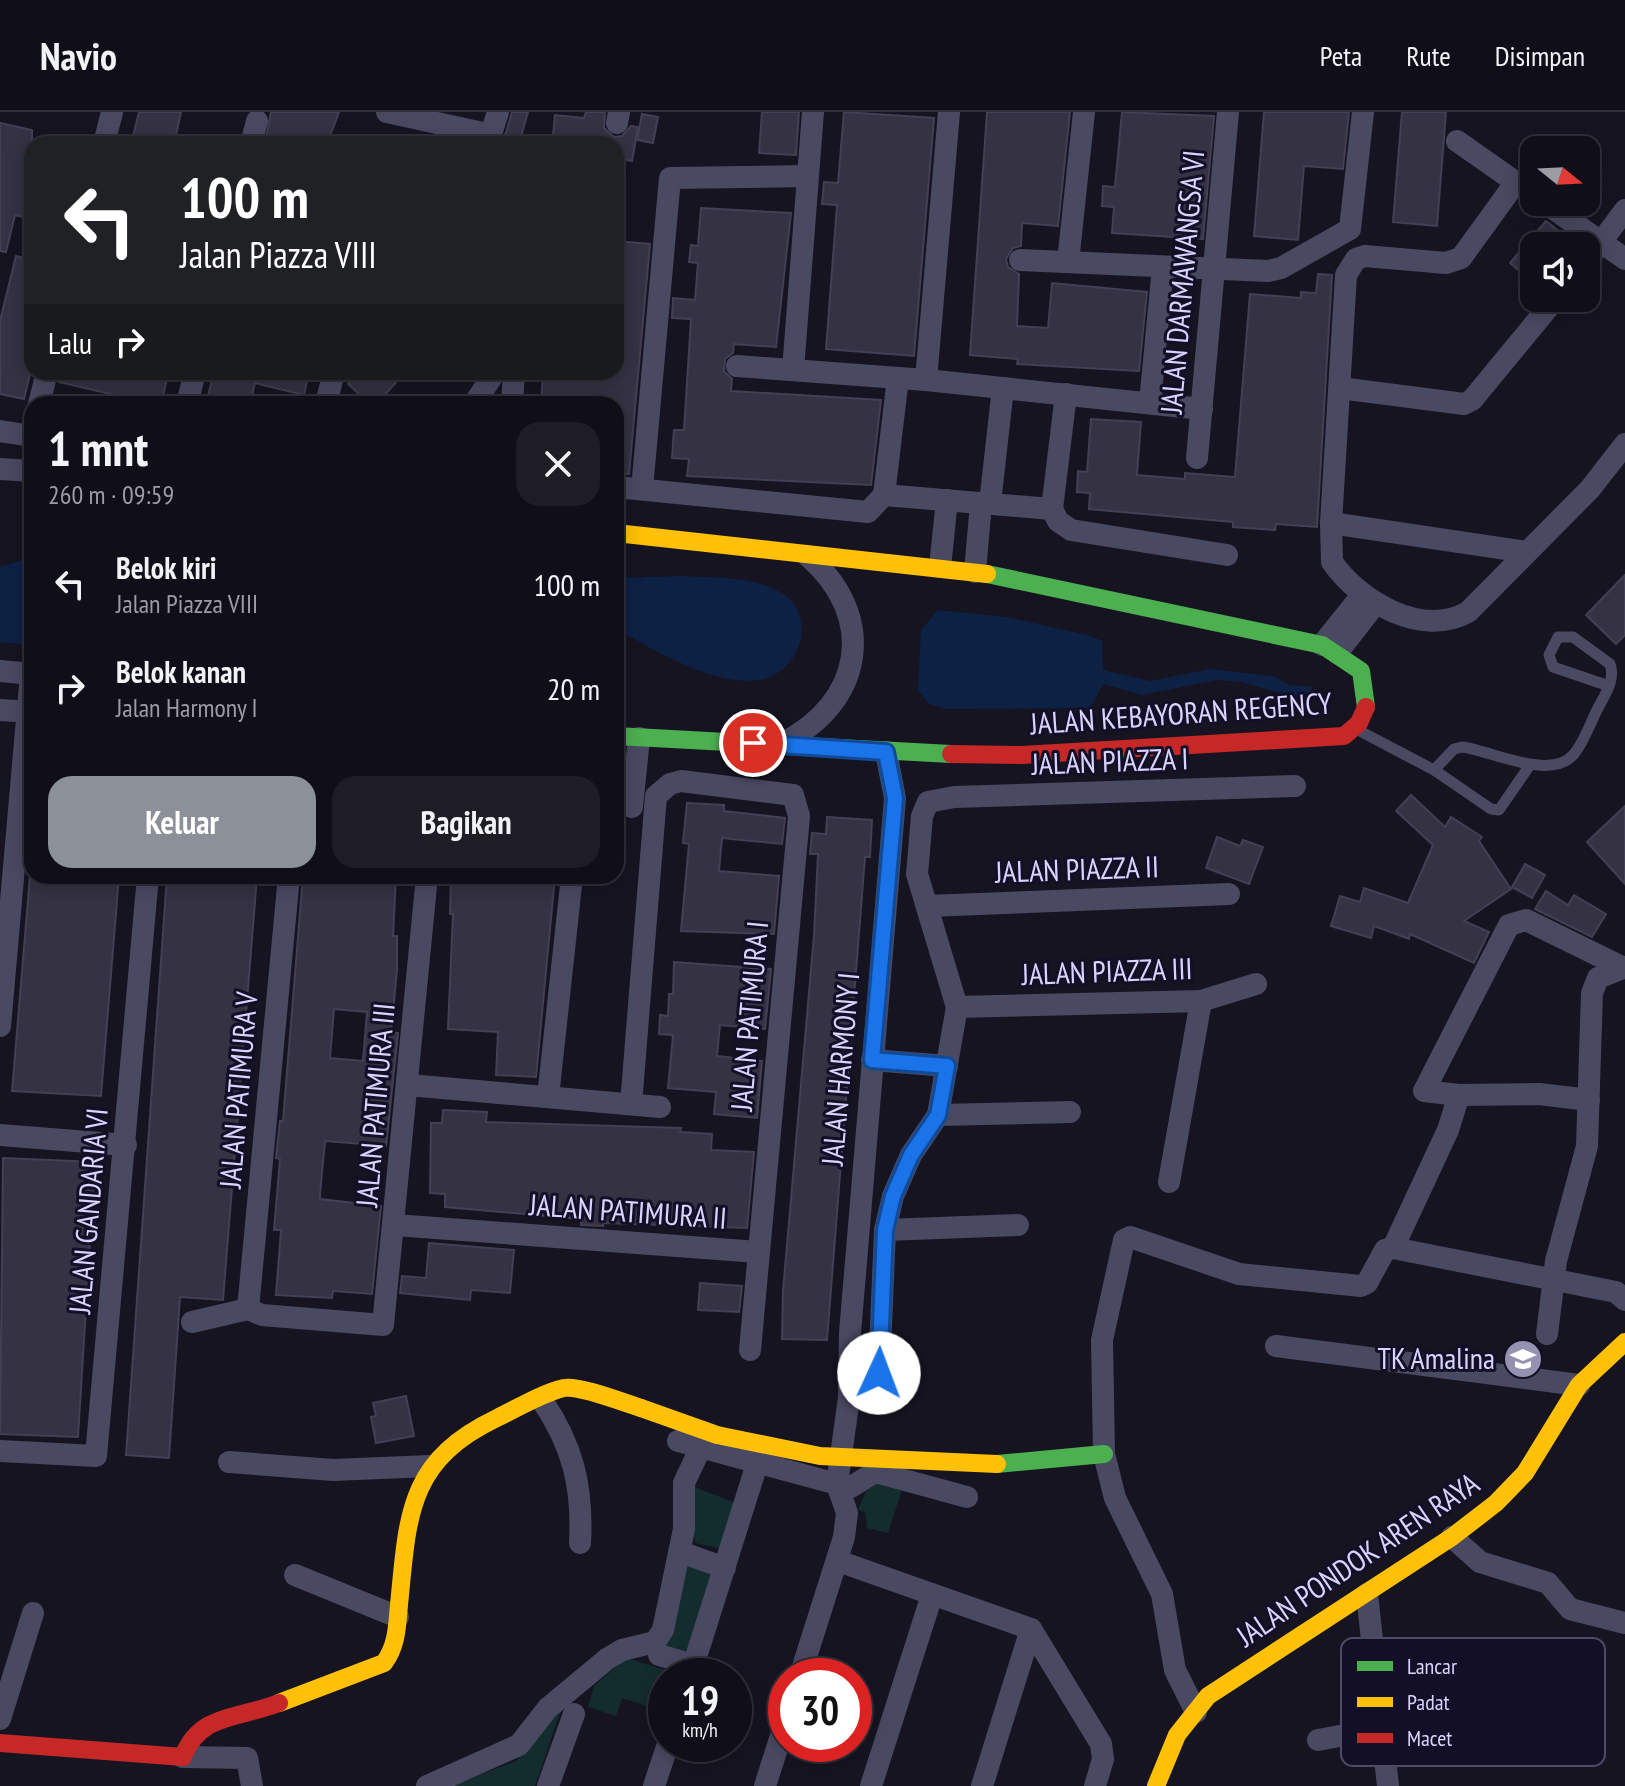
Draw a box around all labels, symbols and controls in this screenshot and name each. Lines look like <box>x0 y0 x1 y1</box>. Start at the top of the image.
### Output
text: Navio <box>40 31 117 80</box>
text: Peta <box>1320 37 1362 74</box>
text: Rute <box>1406 37 1451 74</box>
text: Disimpan <box>1495 37 1585 74</box>
north arrow <box>1520 136 1600 216</box>
map controls <box>1520 136 1600 312</box>
street label: JALAN DARMAWANGSA VI <box>1150 149 1212 416</box>
text: 100 m <box>180 161 309 233</box>
icon: left <box>48 168 152 272</box>
text: Jalan Piazza VIII <box>180 231 377 278</box>
button: sound <box>1520 232 1600 312</box>
icon: right <box>108 320 152 364</box>
text: Lalu <box>48 323 92 362</box>
text: 1 mnt <box>48 417 148 479</box>
button: close <box>516 422 600 506</box>
text: 260 m · 09:59 <box>48 478 174 511</box>
text: Belok kiri <box>116 548 217 587</box>
icon: left <box>48 562 92 606</box>
text: 100 m <box>534 565 600 604</box>
text: Jalan Piazza VIII <box>116 587 258 620</box>
text: Belok kanan <box>116 652 246 691</box>
icon: right <box>48 666 92 710</box>
text: 20 m <box>547 669 600 708</box>
street label: JALAN KEBAYORAN REGENCY <box>1028 682 1333 743</box>
text: Jalan Harmony I <box>116 691 258 724</box>
pin <box>719 709 787 777</box>
icon: arrive <box>731 721 775 765</box>
street label: JALAN PIAZZA I <box>1030 738 1189 783</box>
button: Keluar <box>48 776 316 868</box>
button: Bagikan <box>332 776 600 868</box>
street label: JALAN PIAZZA II <box>993 846 1160 891</box>
street label: JALAN PATIMURA I <box>721 919 776 1114</box>
street label: JALAN PIAZZA III <box>1020 948 1193 993</box>
street label: JALAN HARMONY I <box>812 971 867 1168</box>
street label: JALAN PATIMURA V <box>209 990 266 1191</box>
street label: JALAN PATIMURA III <box>346 1001 403 1209</box>
street label: JALAN GANDARIA VI <box>59 1106 116 1316</box>
street label: JALAN PATIMURA II <box>527 1184 728 1237</box>
position arrow <box>837 1331 921 1415</box>
place label: TK Amalina <box>1378 1338 1495 1377</box>
school or university icon: TK Amalina <box>1502 1338 1544 1380</box>
street label: JALAN PONDOK AREN RAYA <box>1227 1463 1487 1655</box>
legend <box>1341 1638 1605 1766</box>
text: Lancar <box>1407 1652 1457 1680</box>
speed limit sign: 30 <box>768 1658 872 1762</box>
text: 19 <box>681 1674 719 1726</box>
text: Padat <box>1407 1688 1450 1716</box>
text: km/h <box>682 1717 718 1743</box>
text: Macet <box>1407 1724 1452 1752</box>

